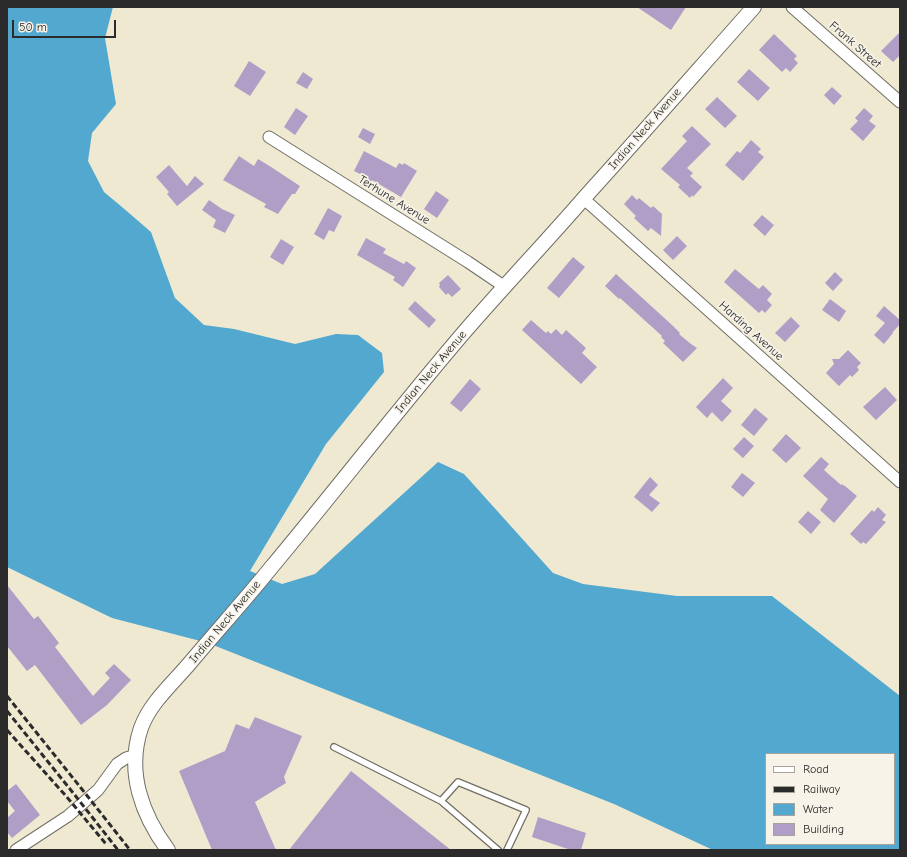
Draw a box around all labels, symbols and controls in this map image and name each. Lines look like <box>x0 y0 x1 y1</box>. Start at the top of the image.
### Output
scale bar <box>14 12 118 38</box>
street label: Frank Street <box>826 19 884 71</box>
text: 50 m <box>19 20 47 34</box>
street label: Indian Neck Avenue <box>606 85 684 173</box>
street label: Terhune Avenue <box>355 172 433 228</box>
street label: Harding Avenue <box>716 298 786 364</box>
street label: Indian Neck Avenue <box>392 328 470 416</box>
street label: Indian Neck Avenue <box>186 578 264 666</box>
legend <box>765 753 895 845</box>
text: Road <box>803 762 829 776</box>
text: Railway <box>803 782 840 796</box>
text: Water <box>803 802 833 816</box>
text: Building <box>803 822 844 836</box>

